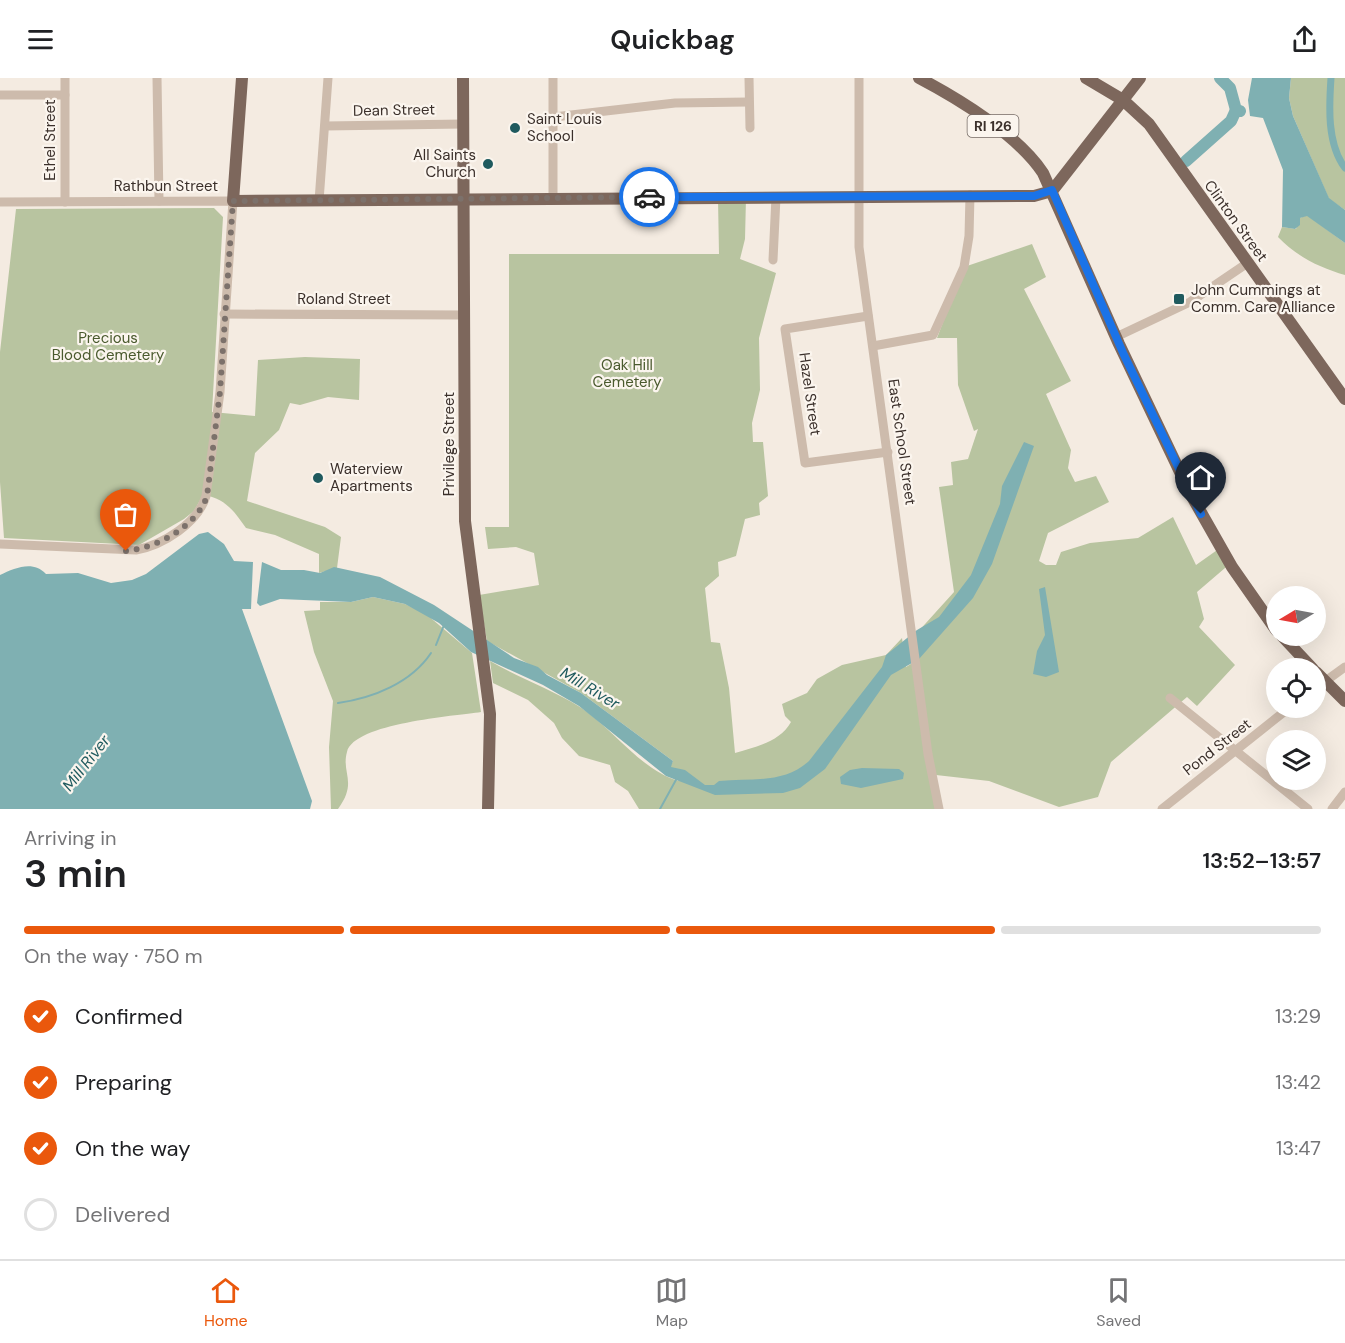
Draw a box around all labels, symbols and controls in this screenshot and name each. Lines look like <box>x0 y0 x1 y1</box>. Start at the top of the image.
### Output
text: Quickbag <box>610 22 735 57</box>
icon: menu <box>24 23 57 56</box>
icon: share <box>1288 23 1321 56</box>
street label: Ethel Street <box>40 99 60 181</box>
street label: Dean Street <box>353 99 435 121</box>
place label: Saint Louis School <box>527 109 602 146</box>
road number: RI 126 <box>968 115 1018 137</box>
marker: Saint Louis School <box>508 121 522 135</box>
place label: All Saints Church <box>413 145 476 182</box>
marker: All Saints Church <box>481 157 495 171</box>
courier <box>619 167 679 227</box>
street label: Rathbun Street <box>114 176 218 196</box>
street label: Clinton Street <box>1200 176 1272 266</box>
icon: car <box>633 181 666 214</box>
place label: John Cummings at Comm. Care Alliance <box>1191 280 1335 317</box>
street label: Roland Street <box>297 289 391 309</box>
marker: John Cummings at Comm. Care Alliance <box>1172 292 1186 306</box>
park label: Precious Blood Cemetery <box>52 328 165 365</box>
street label: Hazel Street <box>794 351 826 437</box>
park label: Oak Hill Cemetery <box>593 355 662 392</box>
street label: East School Street <box>883 378 921 507</box>
street label: Privilege Street <box>439 392 459 496</box>
pin <box>1175 452 1226 514</box>
place label: Waterview Apartments <box>330 459 413 496</box>
icon: home <box>1184 461 1217 494</box>
marker: Waterview Apartments <box>311 471 325 485</box>
pin <box>100 489 151 551</box>
icon: bag <box>109 498 142 531</box>
north arrow <box>1266 586 1326 646</box>
map controls <box>1266 586 1326 790</box>
button: locate <box>1266 658 1326 718</box>
water label: Mill River <box>556 662 625 714</box>
street label: Pond Street <box>1179 714 1255 780</box>
water label: Mill River <box>57 730 115 795</box>
button: layers <box>1266 730 1326 790</box>
text: Arriving in <box>24 825 116 851</box>
text: 13:52–13:57 <box>1202 846 1321 875</box>
text: 3 min <box>24 848 127 899</box>
text: On the way · 750 m <box>24 943 203 969</box>
icon: check <box>24 1000 57 1033</box>
text: Confirmed <box>75 1002 183 1031</box>
text: 13:29 <box>1275 1003 1321 1029</box>
icon: check <box>24 1066 57 1099</box>
text: Preparing <box>75 1068 172 1097</box>
text: 13:42 <box>1275 1069 1321 1095</box>
icon: check <box>24 1132 57 1165</box>
text: On the way <box>75 1134 190 1163</box>
text: 13:47 <box>1276 1135 1321 1161</box>
text: Delivered <box>75 1200 170 1229</box>
tab: Home <box>204 1274 248 1331</box>
tab: Map <box>655 1274 688 1331</box>
tab: Saved <box>1096 1274 1141 1331</box>

